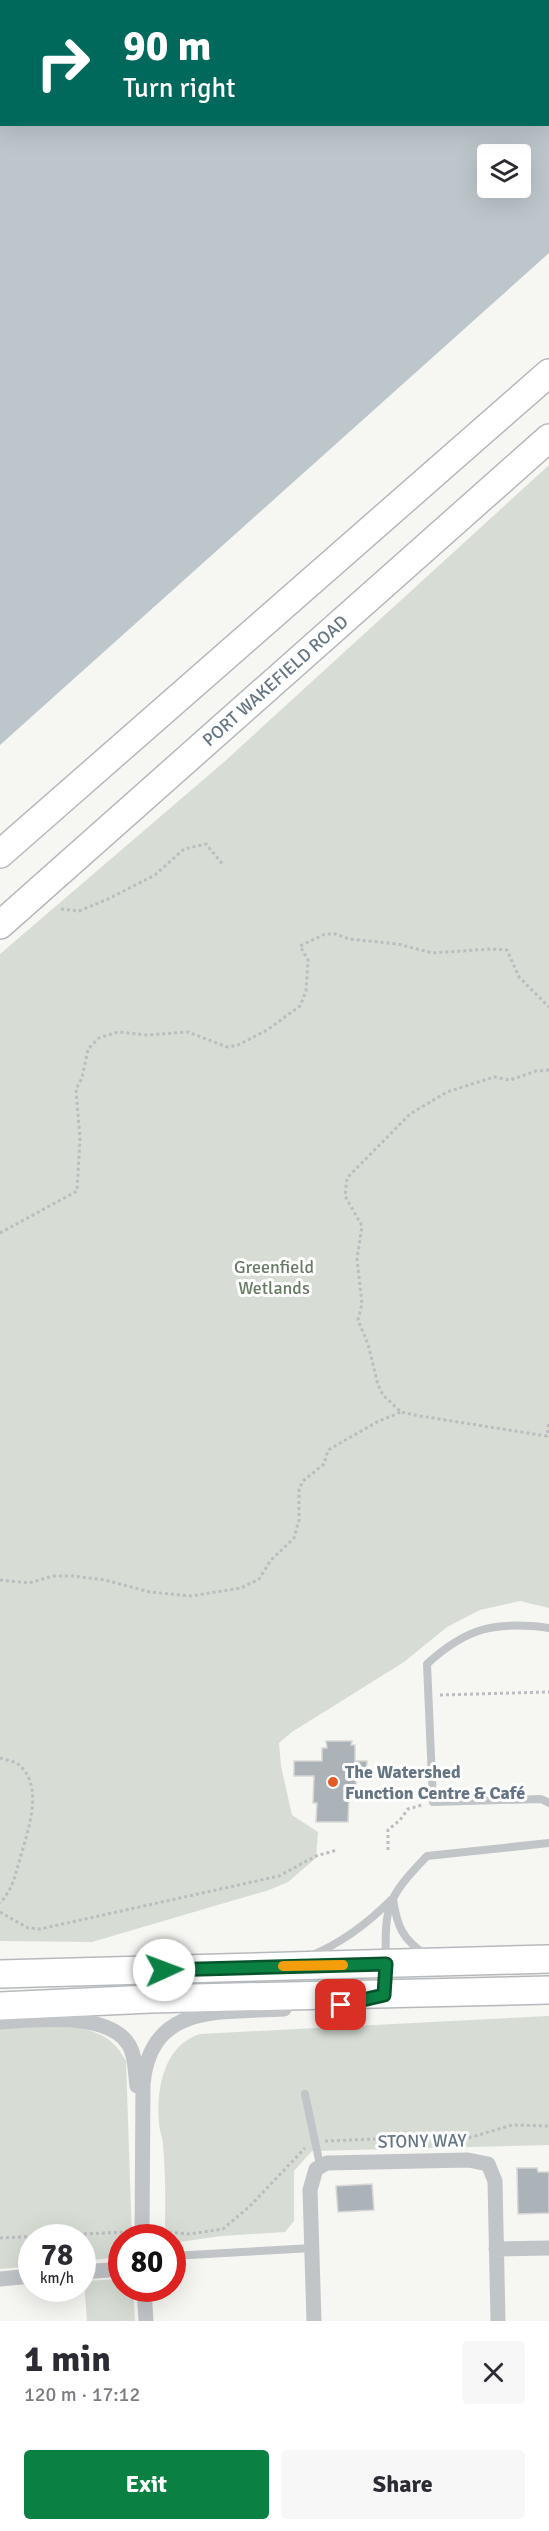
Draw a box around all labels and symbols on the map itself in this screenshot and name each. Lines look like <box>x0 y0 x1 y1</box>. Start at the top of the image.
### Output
street label: PORT WAKEFIELD ROAD <box>198 611 352 751</box>
park label: Greenfield Wetlands <box>234 1256 314 1299</box>
place label: The Watershed Function Centre & Café <box>345 1761 525 1804</box>
marker: The Watershed Function Centre & Café <box>326 1775 340 1789</box>
position arrow <box>132 1938 196 2002</box>
pin <box>315 1979 366 2030</box>
street label: STONY WAY <box>377 2129 467 2153</box>
speed limit sign: 80 <box>108 2224 186 2302</box>

